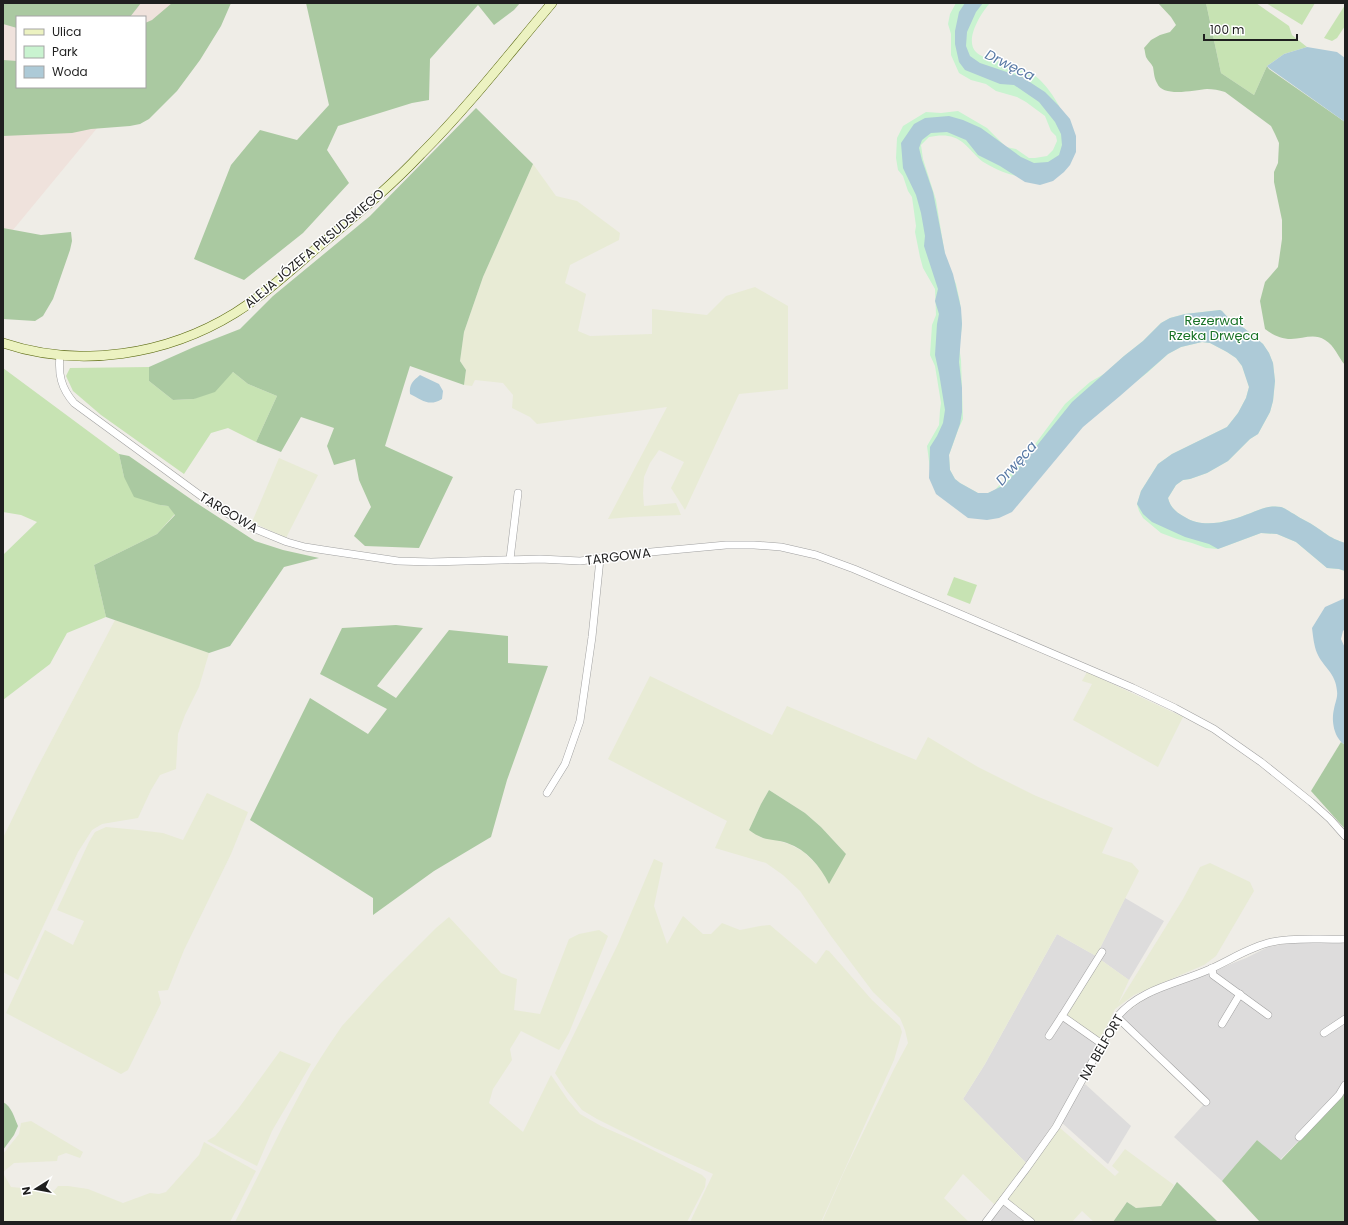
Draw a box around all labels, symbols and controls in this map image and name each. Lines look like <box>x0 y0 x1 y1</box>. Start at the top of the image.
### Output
legend <box>16 16 146 88</box>
scale bar <box>1204 16 1297 42</box>
text: 100 m <box>1210 21 1244 38</box>
text: Ulica <box>52 23 81 40</box>
text: Park <box>52 43 79 60</box>
water label: Drwęca <box>982 44 1039 86</box>
text: Woda <box>52 63 88 80</box>
street label: ALEJA JÓZEFA PIŁSUDSKIEGO <box>240 184 388 313</box>
park label: Rezerwat Rzeka Drwęca <box>1169 311 1259 345</box>
water label: Drwęca <box>991 436 1042 489</box>
street label: TARGOWA <box>196 487 262 538</box>
street label: TARGOWA <box>584 543 652 570</box>
street label: NA BELFORT <box>1075 1011 1128 1084</box>
north arrow <box>16 1169 56 1209</box>
text: N <box>18 1185 35 1196</box>

